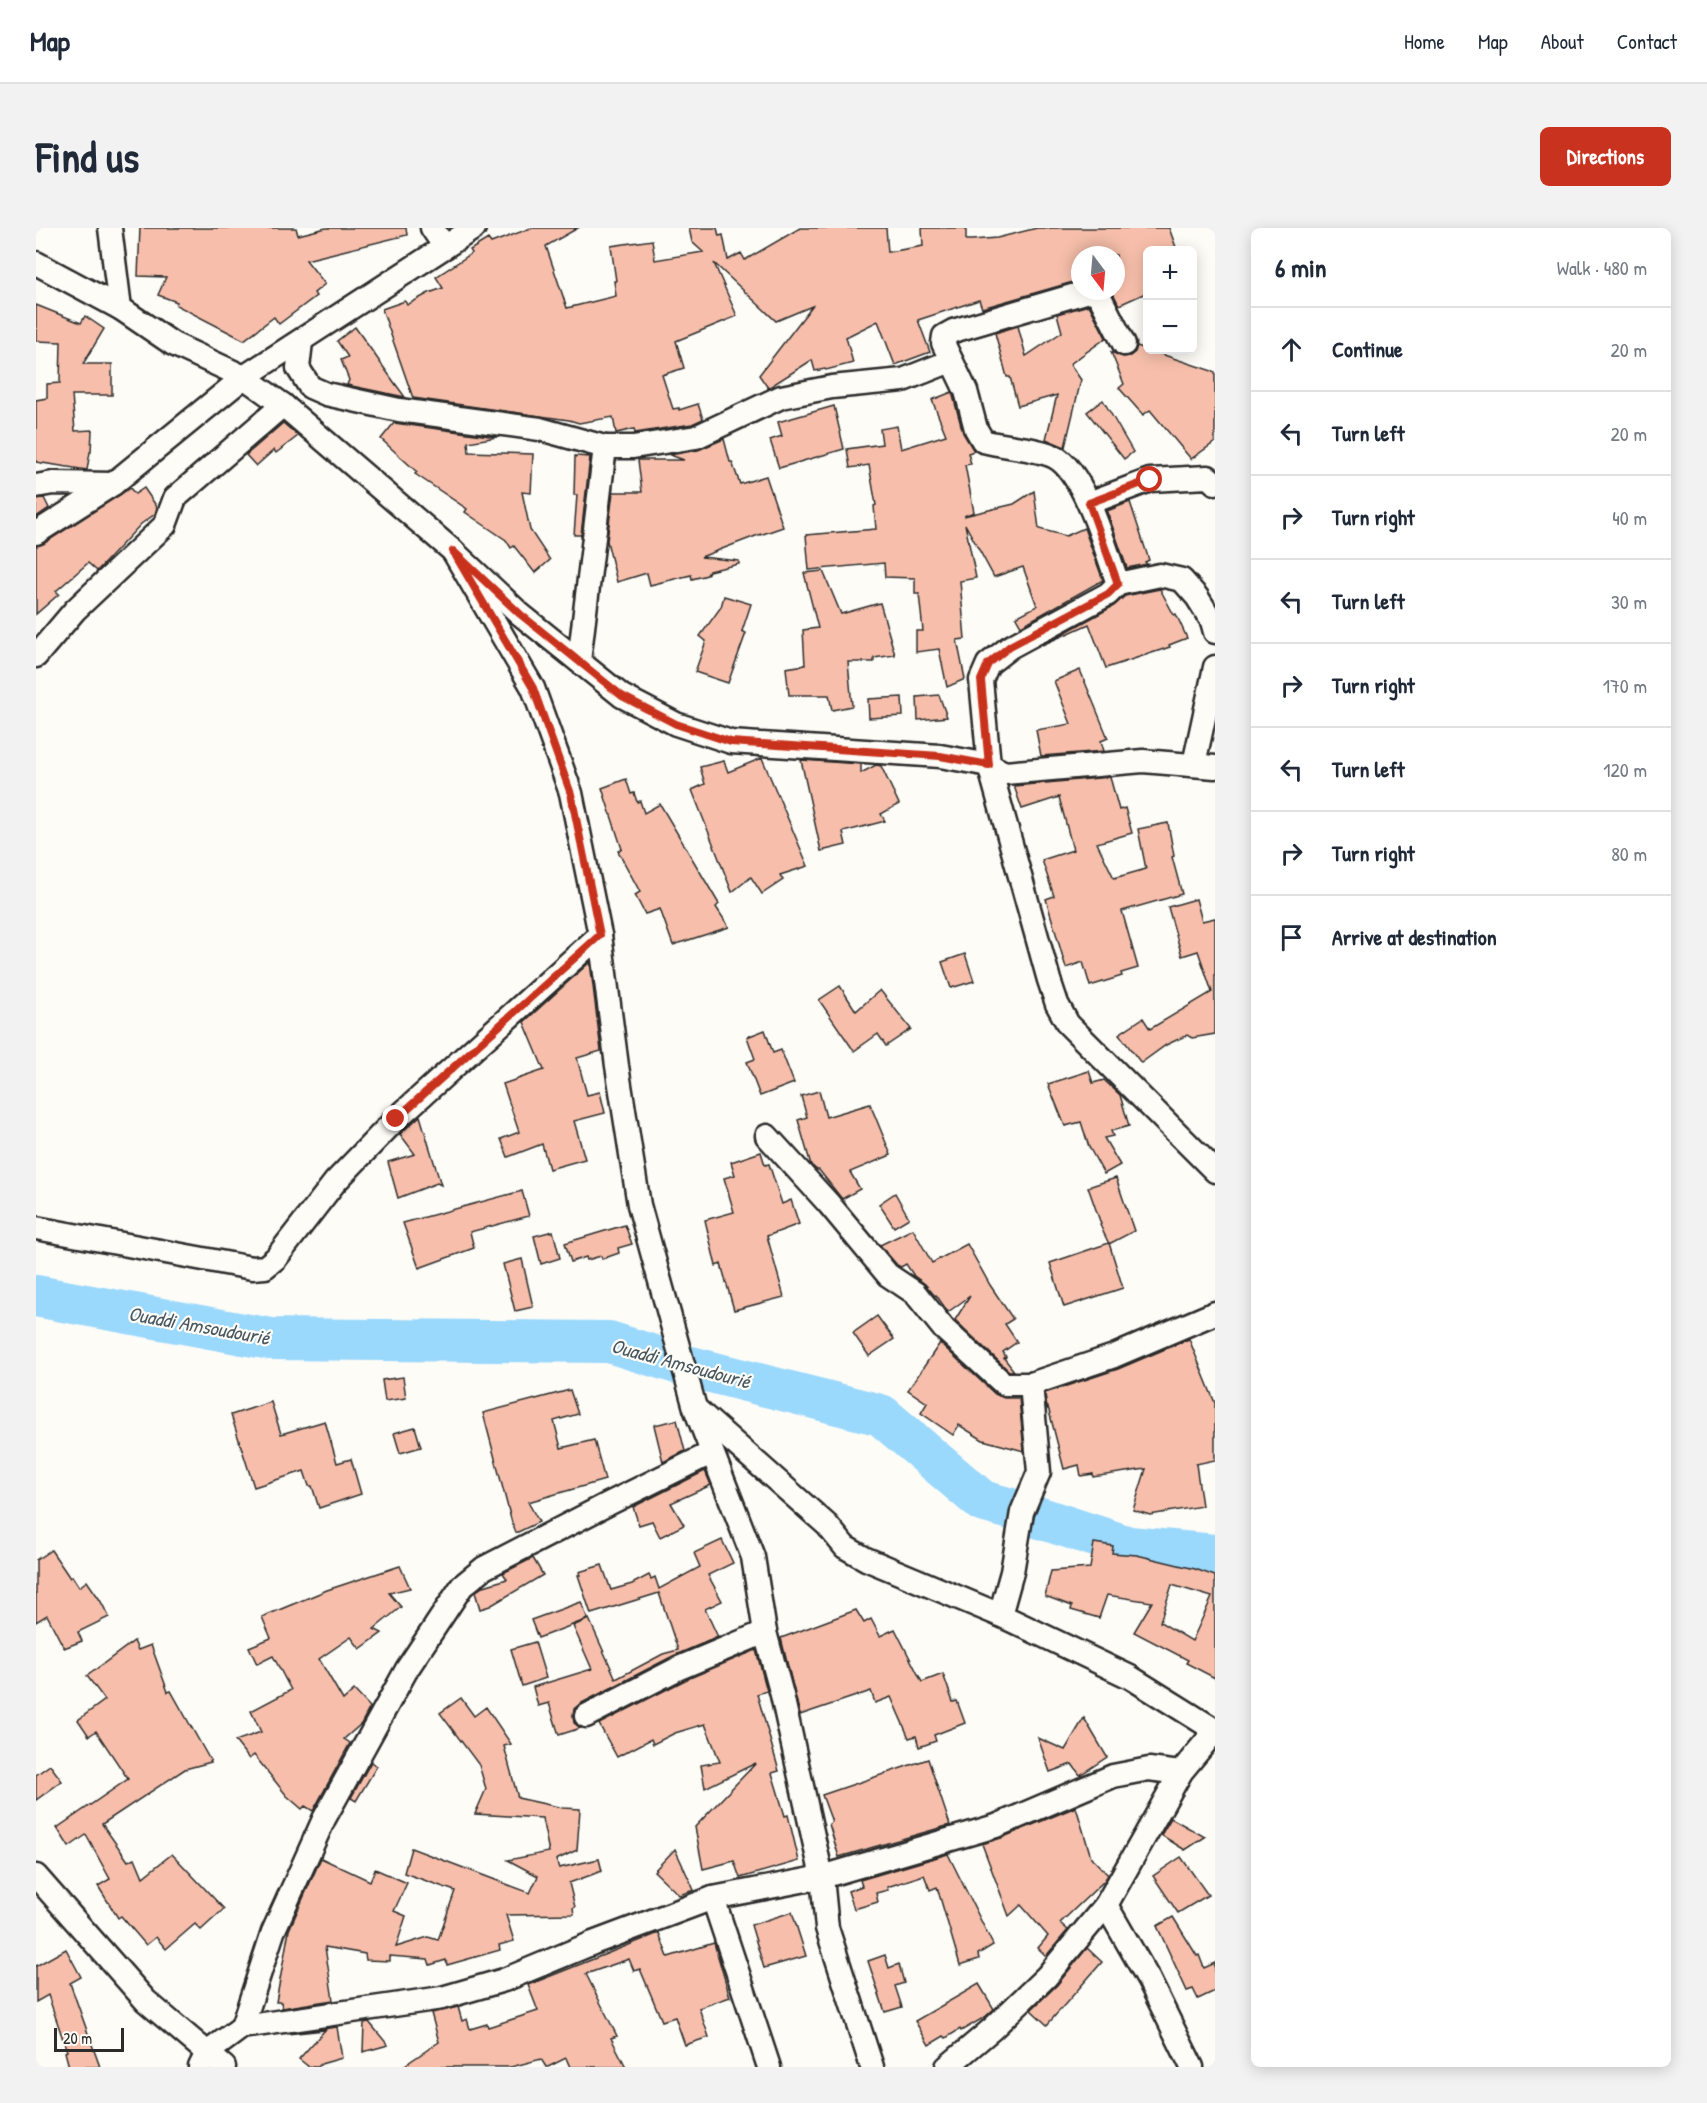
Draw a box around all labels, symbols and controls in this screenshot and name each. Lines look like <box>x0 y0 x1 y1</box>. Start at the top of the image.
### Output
text: Map <box>30 22 70 60</box>
text: Home <box>1404 27 1445 56</box>
text: Map <box>1478 27 1508 56</box>
text: About <box>1541 27 1584 56</box>
text: Contact <box>1617 27 1677 56</box>
button: Directions <box>1540 127 1671 186</box>
text: Find us <box>36 128 139 185</box>
north arrow <box>1071 246 1125 300</box>
map controls <box>1143 246 1197 354</box>
button: + <box>1143 246 1197 300</box>
text: 6 min <box>1275 250 1327 285</box>
text: Walk · 480 m <box>1557 254 1647 281</box>
button: − <box>1143 300 1197 354</box>
icon: ahead <box>1275 333 1308 366</box>
text: Continue <box>1332 334 1403 364</box>
text: 20 m <box>1610 336 1647 363</box>
icon: left <box>1275 417 1308 450</box>
text: Turn left <box>1332 418 1405 448</box>
text: 20 m <box>1610 420 1647 447</box>
route start <box>1136 466 1162 492</box>
icon: right <box>1275 501 1308 534</box>
text: Turn right <box>1332 502 1415 532</box>
text: 40 m <box>1612 504 1647 531</box>
icon: left <box>1275 585 1308 618</box>
text: Turn left <box>1332 586 1405 616</box>
text: 30 m <box>1611 588 1647 615</box>
icon: right <box>1275 669 1308 702</box>
text: Turn right <box>1332 670 1415 700</box>
text: 170 m <box>1603 672 1647 699</box>
icon: left <box>1275 753 1308 786</box>
text: Turn left <box>1332 754 1405 784</box>
text: 120 m <box>1603 756 1647 783</box>
icon: right <box>1275 837 1308 870</box>
text: Turn right <box>1332 838 1415 868</box>
text: 80 m <box>1611 840 1647 867</box>
icon: arrive <box>1275 921 1308 954</box>
text: Arrive at destination <box>1332 922 1497 952</box>
route end <box>382 1105 408 1131</box>
water label: Ouaddi Amsoudourié <box>126 1299 273 1351</box>
water label: Ouaddi Amsoudourié <box>609 1331 754 1395</box>
scale bar <box>54 2025 124 2052</box>
text: 20 m <box>63 2027 92 2049</box>

